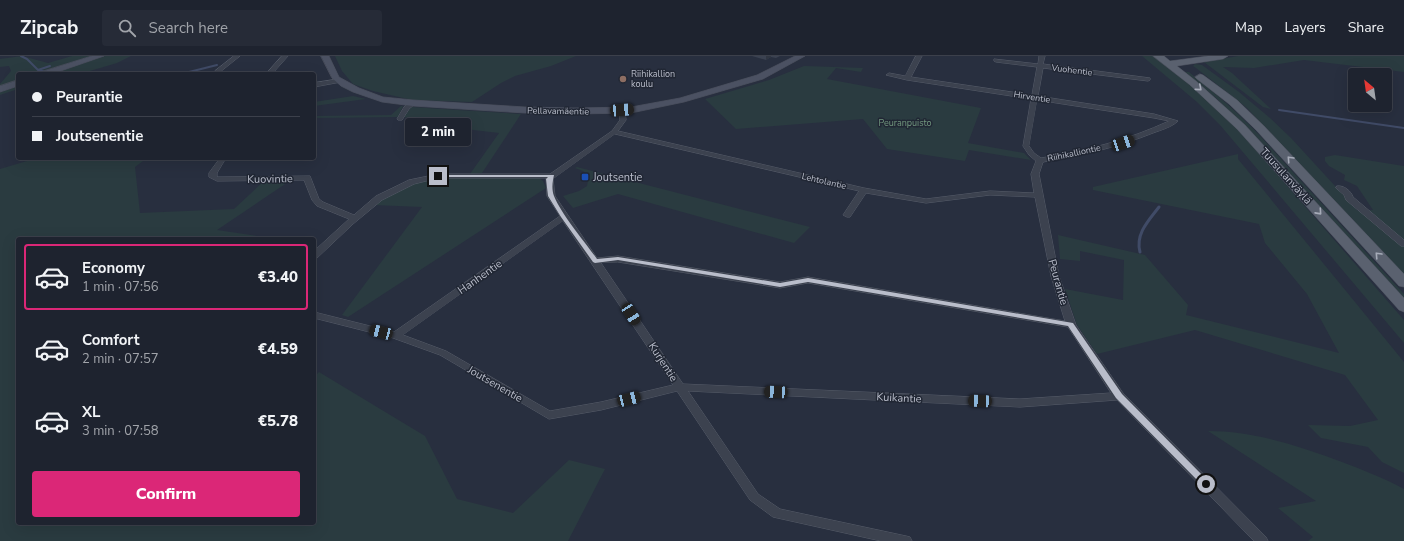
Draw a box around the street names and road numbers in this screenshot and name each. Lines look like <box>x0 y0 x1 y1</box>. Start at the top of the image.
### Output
street label: Vuohentie <box>1050 61 1093 78</box>
street label: Hirventie <box>1013 88 1051 106</box>
street label: Pellavamäentie <box>527 104 589 118</box>
street label: Riihikalliontie <box>1046 141 1102 165</box>
street label: Tuusulanväylä <box>1257 145 1315 208</box>
street label: Lehtolantie <box>801 170 848 192</box>
street label: Kuovintie <box>247 171 293 187</box>
street label: Hanhentie <box>455 256 505 298</box>
street label: Peurantie <box>1044 257 1072 307</box>
street label: Kurjentie <box>645 340 681 385</box>
street label: Joutsenentie <box>464 362 525 406</box>
street label: Kuikantie <box>876 389 922 407</box>

